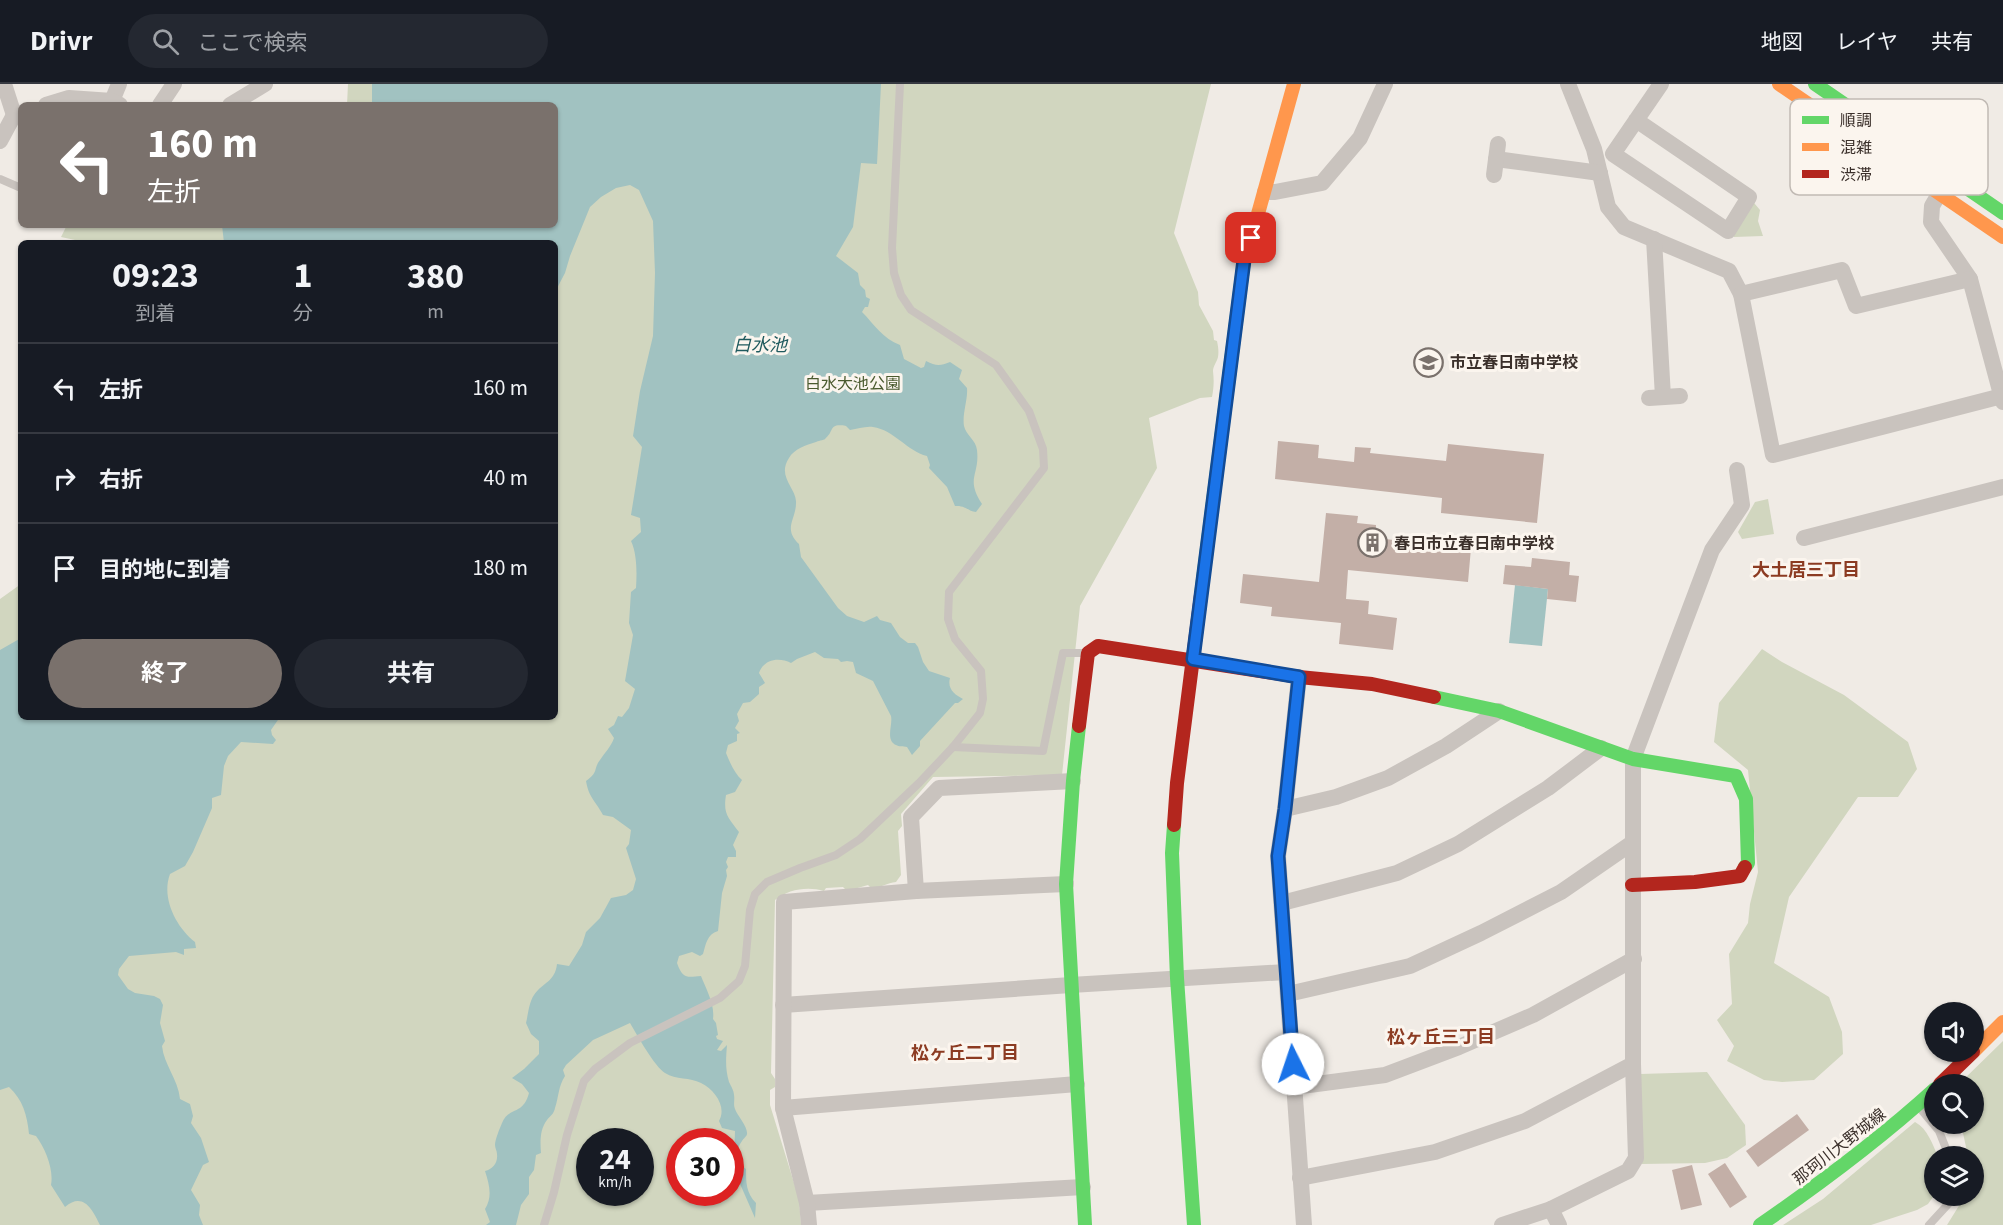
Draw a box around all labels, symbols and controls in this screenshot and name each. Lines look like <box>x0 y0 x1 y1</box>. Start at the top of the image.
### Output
search box <box>128 14 548 68</box>
text: Drivr <box>30 21 92 61</box>
icon: search <box>149 25 182 58</box>
text: ここで検索 <box>197 27 307 59</box>
text: 地図 <box>1761 27 1803 57</box>
text: レイヤ <box>1836 27 1898 57</box>
text: 共有 <box>1931 27 1973 57</box>
legend <box>1790 99 1988 195</box>
text: 順調 <box>1840 110 1872 132</box>
text: 160 m <box>147 114 258 174</box>
icon: left <box>48 126 126 204</box>
text: 混雑 <box>1840 137 1872 159</box>
text: 渋滞 <box>1840 164 1872 186</box>
text: 左折 <box>147 173 201 212</box>
pin <box>1225 212 1276 263</box>
icon: arrive <box>1234 221 1267 254</box>
text: 09:23 <box>112 250 199 301</box>
text: 1 <box>293 250 312 301</box>
text: 380 <box>407 251 464 302</box>
text: m <box>427 298 444 326</box>
text: 到着 <box>135 300 175 328</box>
text: 分 <box>293 300 313 328</box>
water label: 白水池 <box>733 333 789 358</box>
school or university icon: 市立春日南中学校 <box>1413 346 1445 378</box>
place label: 市立春日南中学校 <box>1450 352 1578 374</box>
icon: left <box>48 372 81 405</box>
text: 160 m <box>473 372 528 404</box>
park label: 白水大池公園 <box>805 373 901 395</box>
text: 左折 <box>99 374 143 406</box>
icon: right <box>48 462 81 495</box>
text: 40 m <box>483 462 528 494</box>
text: 右折 <box>99 464 143 496</box>
building icon: 春日市立春日南中学校 <box>1357 527 1389 559</box>
place label: 春日市立春日南中学校 <box>1394 533 1554 555</box>
icon: arrive <box>48 552 81 585</box>
text: 180 m <box>473 552 528 584</box>
text: 目的地に到着 <box>99 554 231 586</box>
district label: 大土居三丁目 <box>1752 558 1860 583</box>
button: 終了 <box>48 639 282 708</box>
button: 共有 <box>294 639 528 708</box>
map controls <box>1924 1002 1984 1206</box>
button: sound <box>1924 1002 1984 1062</box>
district label: 松ヶ丘三丁目 <box>1387 1025 1495 1050</box>
position arrow <box>1261 1032 1325 1096</box>
district label: 松ヶ丘二丁目 <box>911 1041 1019 1066</box>
button: search <box>1924 1074 1984 1134</box>
street label: 那珂川大野城線 <box>1789 1104 1891 1190</box>
speed limit sign: 30 <box>666 1128 744 1206</box>
text: 24 <box>599 1138 631 1181</box>
button: layers <box>1924 1146 1984 1206</box>
text: km/h <box>598 1172 632 1193</box>

